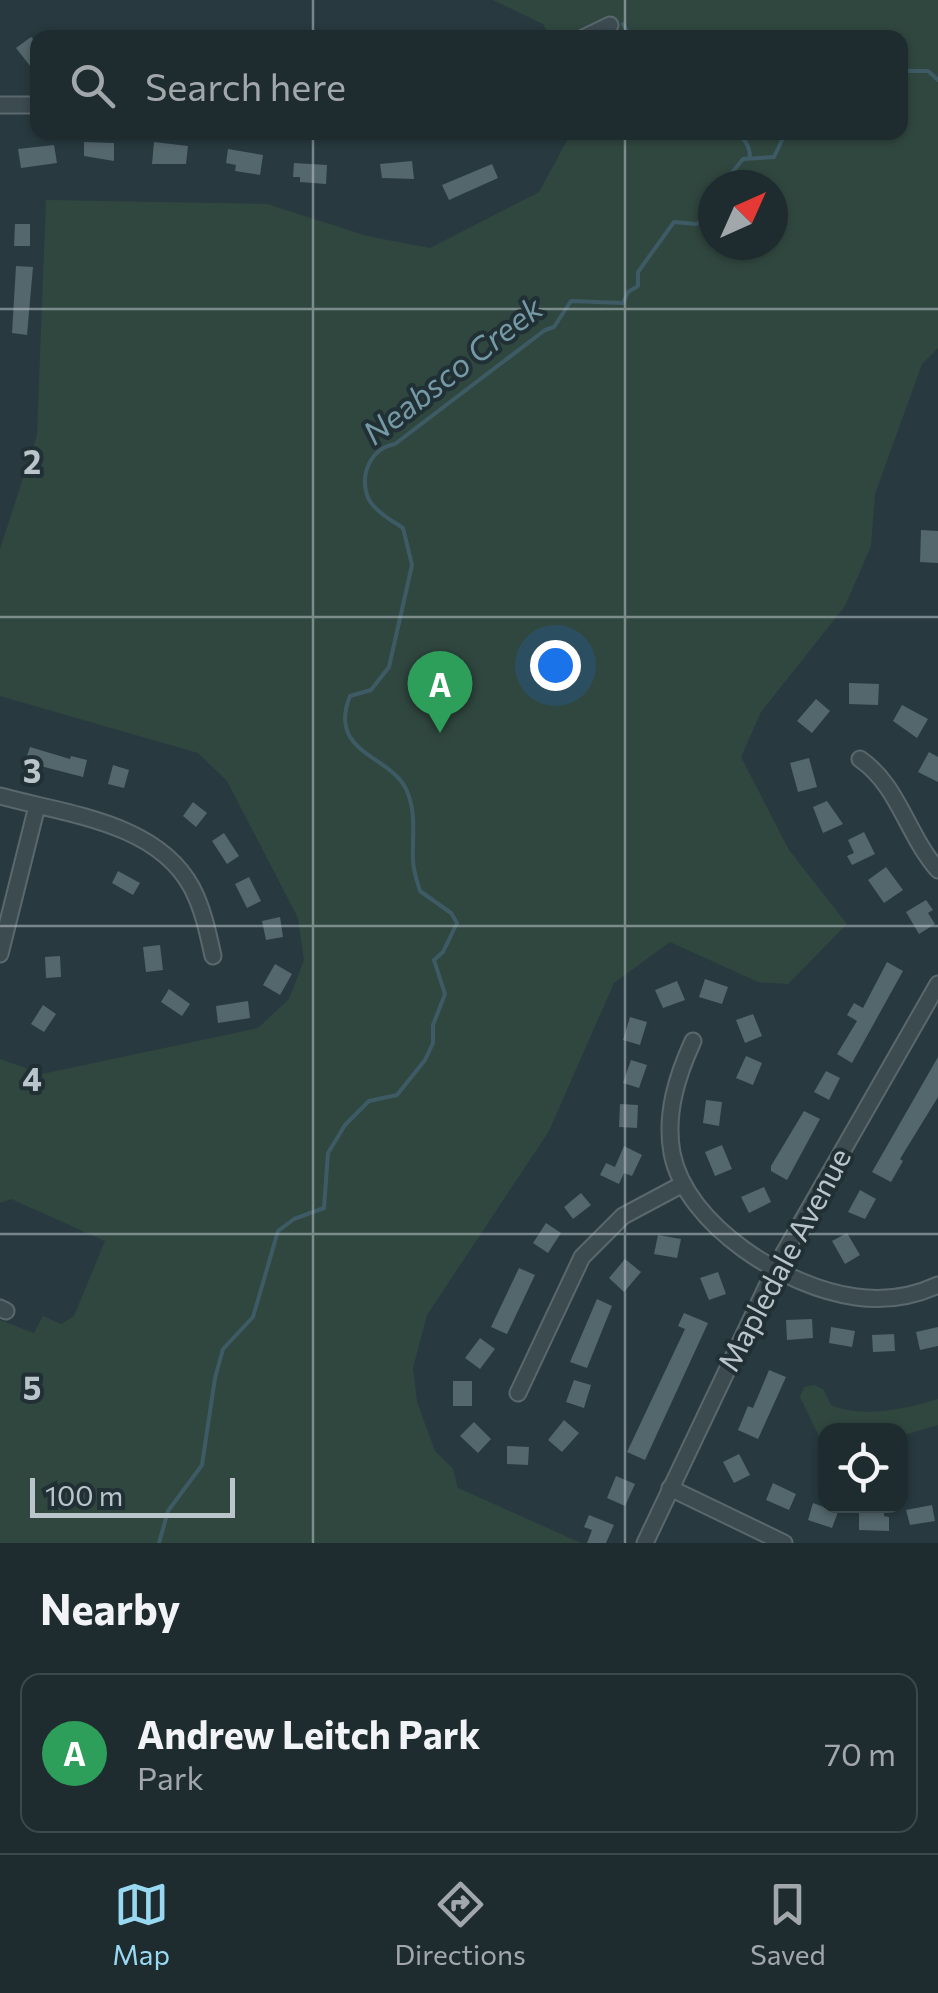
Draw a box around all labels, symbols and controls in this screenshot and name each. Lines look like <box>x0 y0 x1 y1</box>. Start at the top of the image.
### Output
search box <box>30 30 908 140</box>
icon: search <box>65 58 120 113</box>
text: Search here <box>145 62 346 109</box>
north arrow <box>698 170 788 260</box>
water label: Neabsco Creek <box>354 286 550 452</box>
text: 2 <box>23 441 41 481</box>
your location <box>530 640 581 691</box>
pin: A <box>408 650 472 733</box>
text: 3 <box>23 750 41 790</box>
text: 4 <box>22 1058 42 1098</box>
street label: Mapledale Avenue <box>708 1141 857 1377</box>
text: 5 <box>23 1367 41 1407</box>
map controls <box>818 1423 908 1513</box>
button: locate <box>818 1423 908 1513</box>
scale bar <box>30 1473 235 1518</box>
text: 100 m <box>45 1478 123 1512</box>
text: Nearby <box>40 1582 180 1634</box>
text: Andrew Leitch Park <box>137 1710 480 1757</box>
text: A <box>63 1733 86 1773</box>
text: 70 m <box>824 1733 896 1773</box>
text: Park <box>137 1757 204 1797</box>
tab: Map <box>112 1877 170 1971</box>
tab: Directions <box>394 1877 526 1971</box>
tab: Saved <box>750 1877 826 1971</box>

